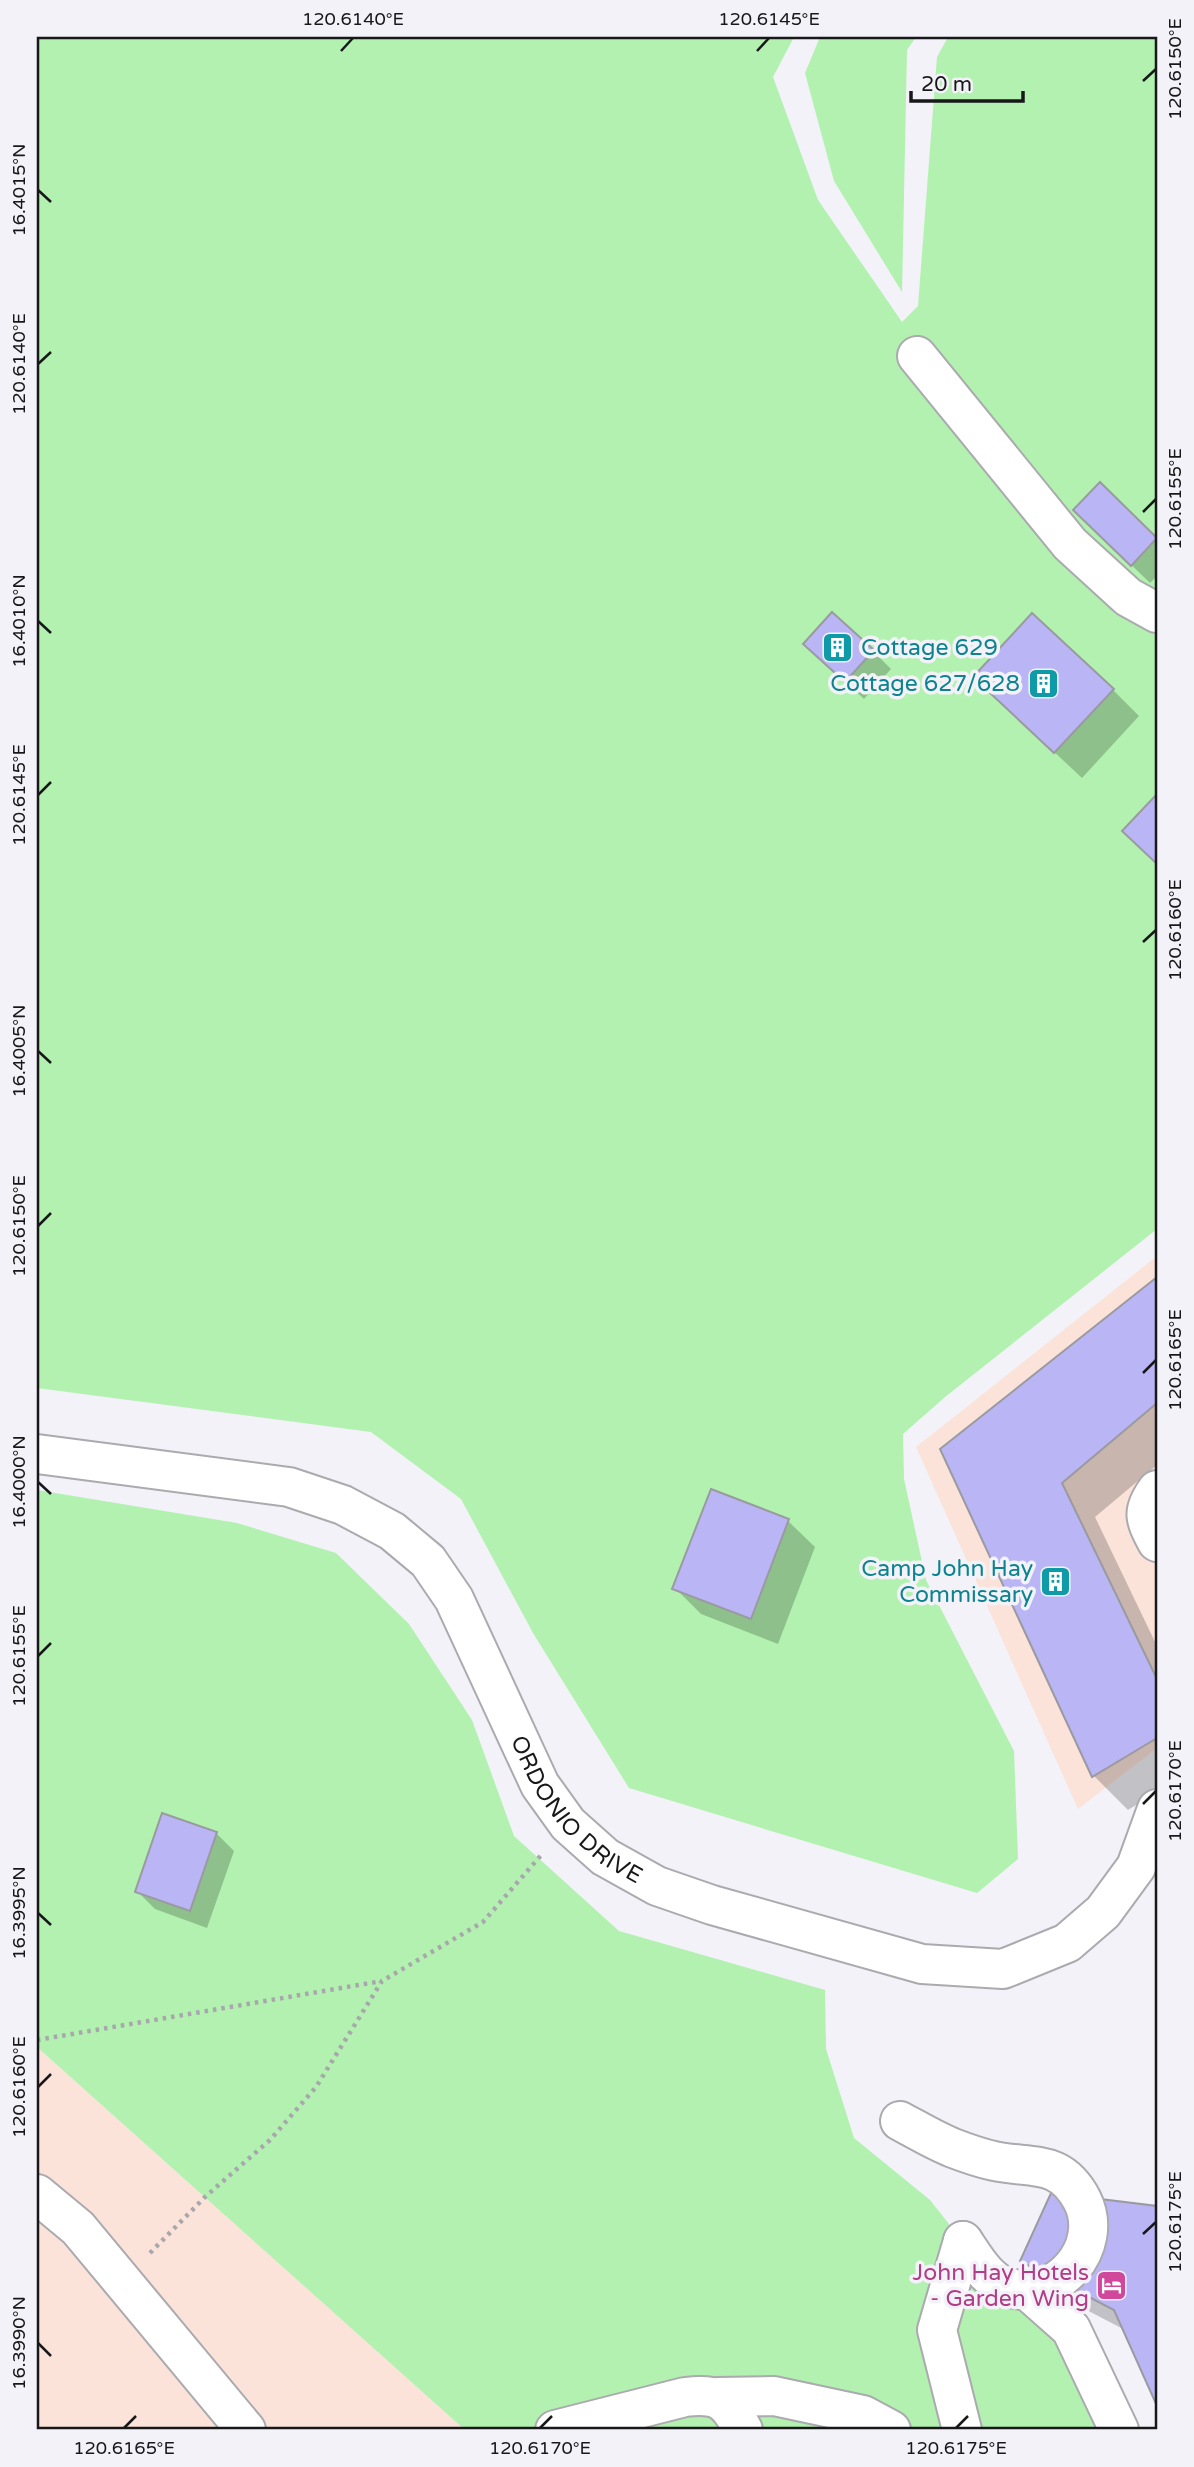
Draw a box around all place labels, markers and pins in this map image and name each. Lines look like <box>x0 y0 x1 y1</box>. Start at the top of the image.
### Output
building icon: Cottage 629 <box>821 630 855 664</box>
place label: Cottage 629 <box>861 634 998 662</box>
building icon: Cottage 627/628 <box>1026 666 1060 700</box>
place label: Cottage 627/628 <box>830 670 1020 698</box>
place label: Camp John Hay Commissary <box>861 1555 1033 1609</box>
building icon: Camp John Hay Commissary <box>1039 1564 1073 1598</box>
place label: John Hay Hotels - Garden Wing <box>913 2259 1089 2313</box>
hotel icon: John Hay Hotels - Garden Wing <box>1095 2268 1129 2302</box>

